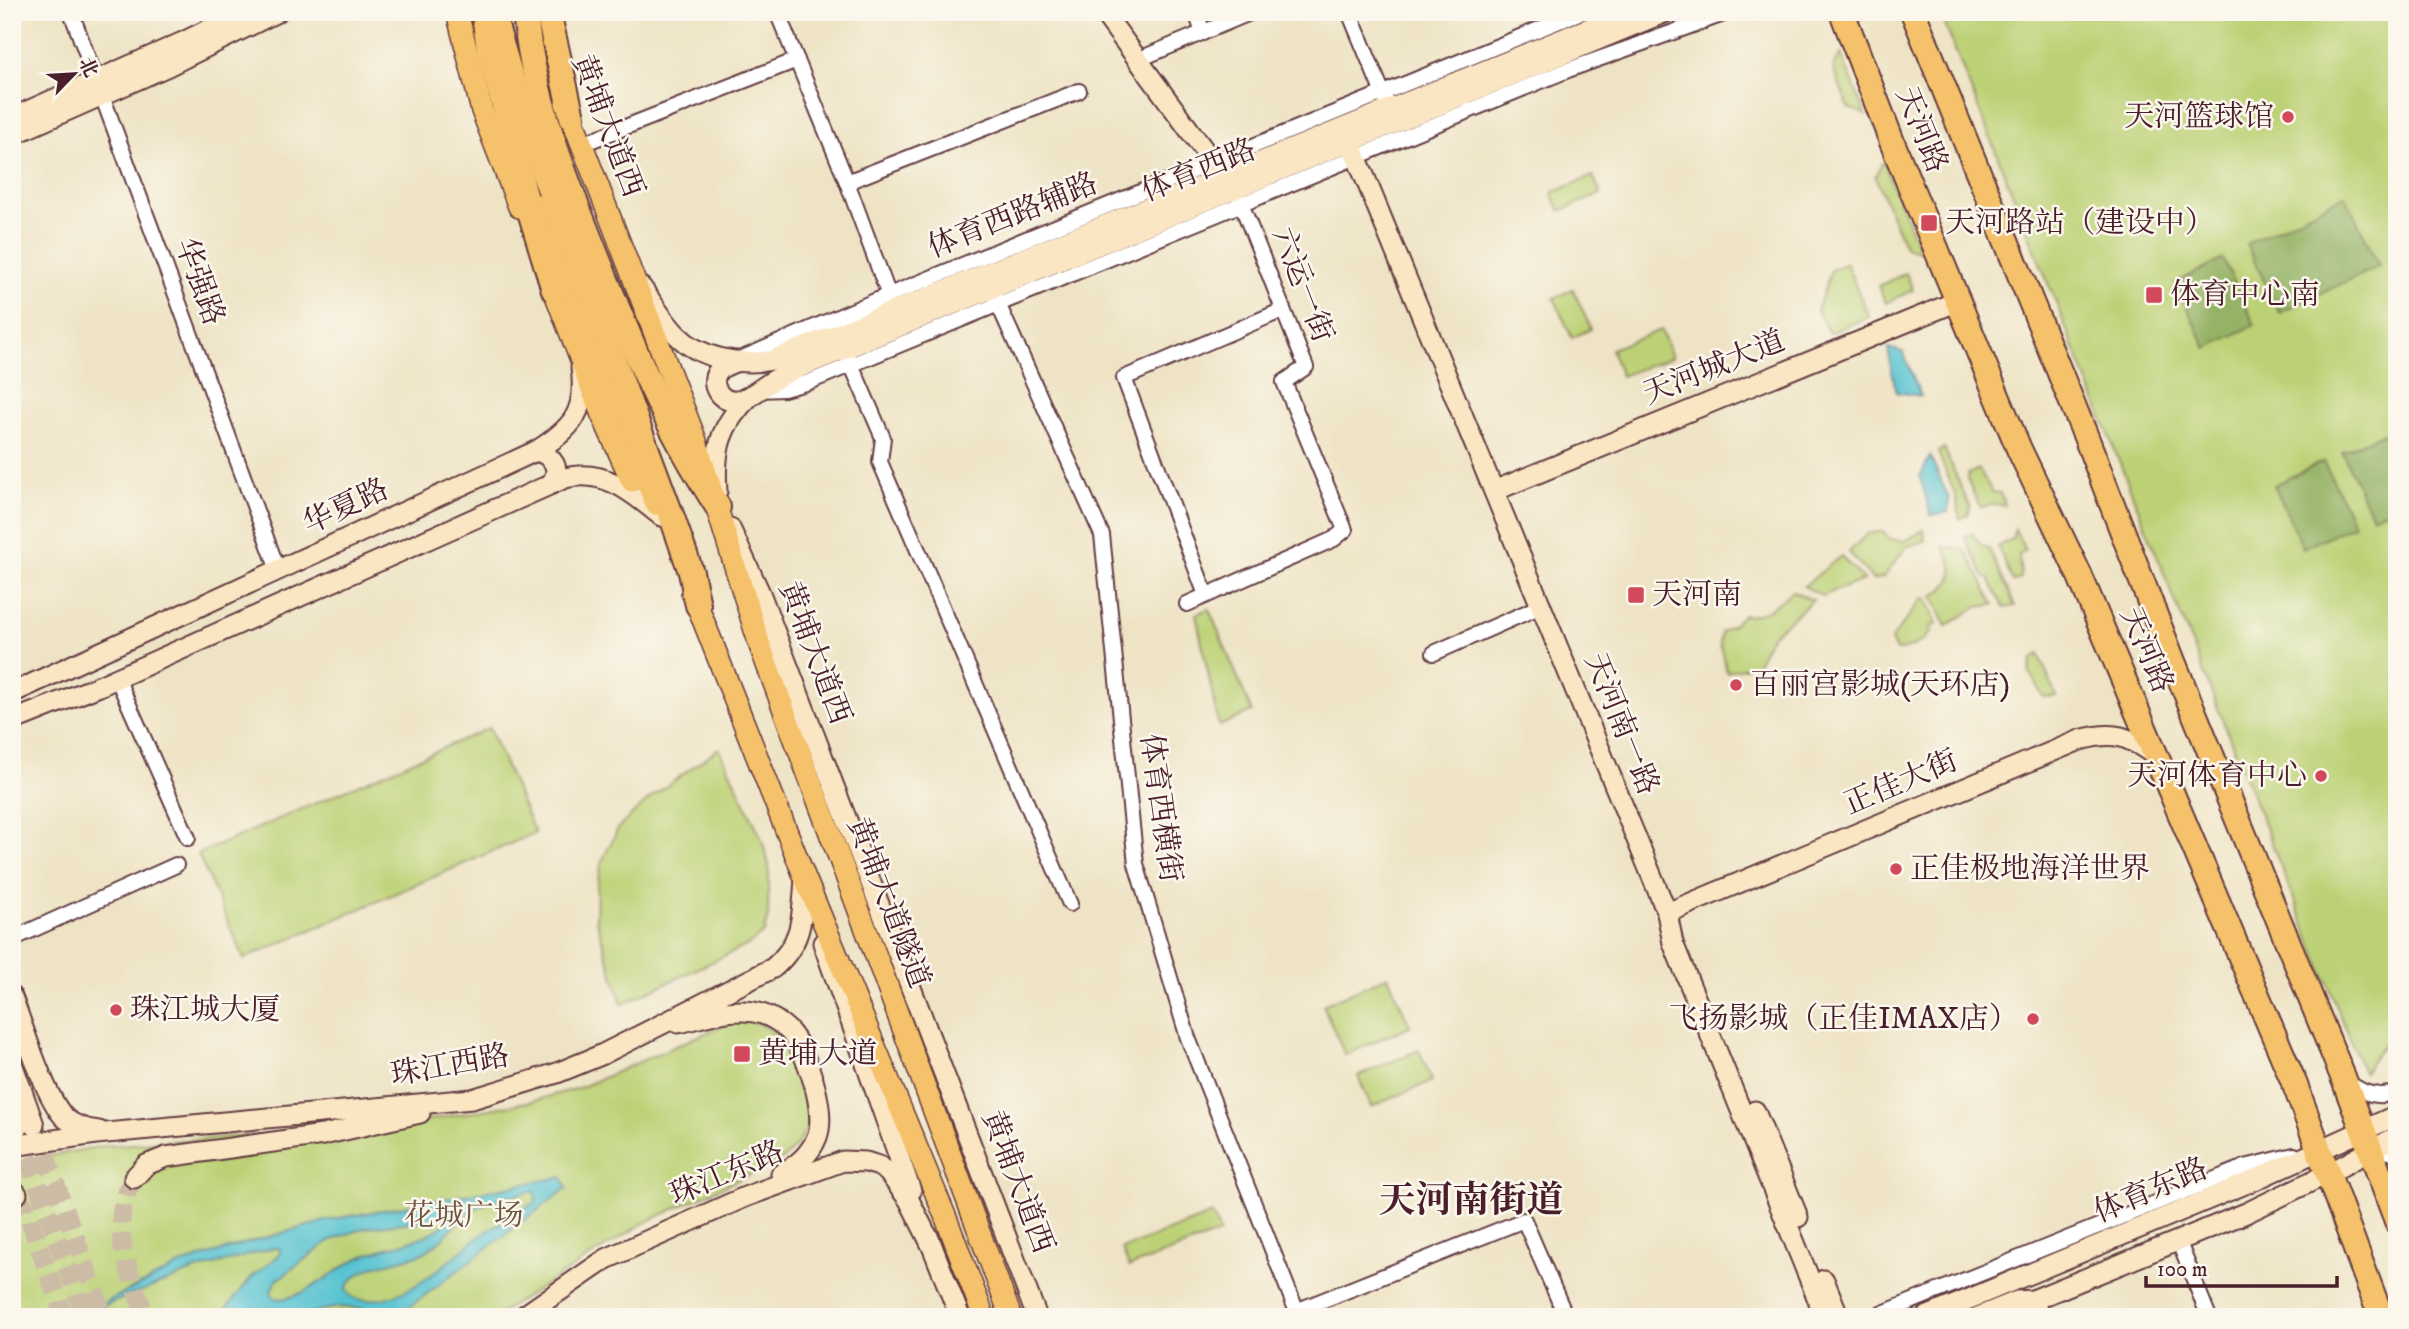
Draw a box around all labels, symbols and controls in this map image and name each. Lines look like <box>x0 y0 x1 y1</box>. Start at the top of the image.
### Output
north arrow <box>38 38 108 108</box>
street label: 黄埔大道西 <box>563 49 651 203</box>
text: 北 <box>74 54 102 81</box>
street label: 天河路 <box>1887 81 1955 179</box>
place label: 天河篮球馆 <box>2124 99 2274 136</box>
marker: 天河篮球馆 <box>2280 109 2296 125</box>
street label: 体育西路 <box>1136 131 1262 211</box>
street label: 体育西路辅路 <box>923 165 1103 267</box>
place label: 天河路站（建设中） <box>1945 205 2215 242</box>
marker: 天河路站（建设中） <box>1919 213 1939 233</box>
street label: 六运一街 <box>1263 222 1341 348</box>
street label: 华强路 <box>166 233 232 331</box>
place label: 体育中心南 <box>2170 277 2320 314</box>
marker: 体育中心南 <box>2144 285 2164 305</box>
street label: 天河城大道 <box>1638 323 1790 413</box>
street label: 华夏路 <box>297 471 395 543</box>
street label: 黄埔大道西 <box>770 576 858 730</box>
place label: 天河南 <box>1652 577 1742 614</box>
marker: 天河南 <box>1626 585 1646 605</box>
street label: 天河路 <box>2111 601 2181 699</box>
street label: 天河南一路 <box>1576 648 1666 800</box>
place label: 百丽宫影城(天环店) <box>1750 667 2010 704</box>
marker: 百丽宫影城(天环店) <box>1728 677 1744 693</box>
street label: 体育西横街 <box>1131 731 1189 885</box>
street label: 正佳大街 <box>1839 743 1963 823</box>
place label: 天河体育中心 <box>2127 758 2307 795</box>
marker: 天河体育中心 <box>2313 768 2329 784</box>
street label: 黄埔大道隧道 <box>838 812 938 994</box>
place label: 正佳极地海洋世界 <box>1910 851 2150 888</box>
marker: 正佳极地海洋世界 <box>1888 861 1904 877</box>
place label: 珠江城大厦 <box>130 992 280 1029</box>
place label: 飞扬影城（正佳IMAX店） <box>1668 1001 2019 1038</box>
marker: 珠江城大厦 <box>108 1002 124 1018</box>
marker: 飞扬影城（正佳IMAX店） <box>2025 1011 2041 1027</box>
place label: 黄埔大道 <box>758 1036 878 1073</box>
street label: 珠江西路 <box>388 1037 512 1095</box>
marker: 黄埔大道 <box>732 1044 752 1064</box>
street label: 黄埔大道西 <box>973 1105 1061 1259</box>
street label: 珠江东路 <box>665 1134 789 1214</box>
street label: 体育东路 <box>2089 1151 2213 1231</box>
district label: 天河南街道 <box>1379 1178 1564 1225</box>
park label: 花城广场 <box>404 1198 524 1235</box>
scale bar <box>2146 1245 2337 1289</box>
text: 100 m <box>2157 1257 2208 1283</box>

